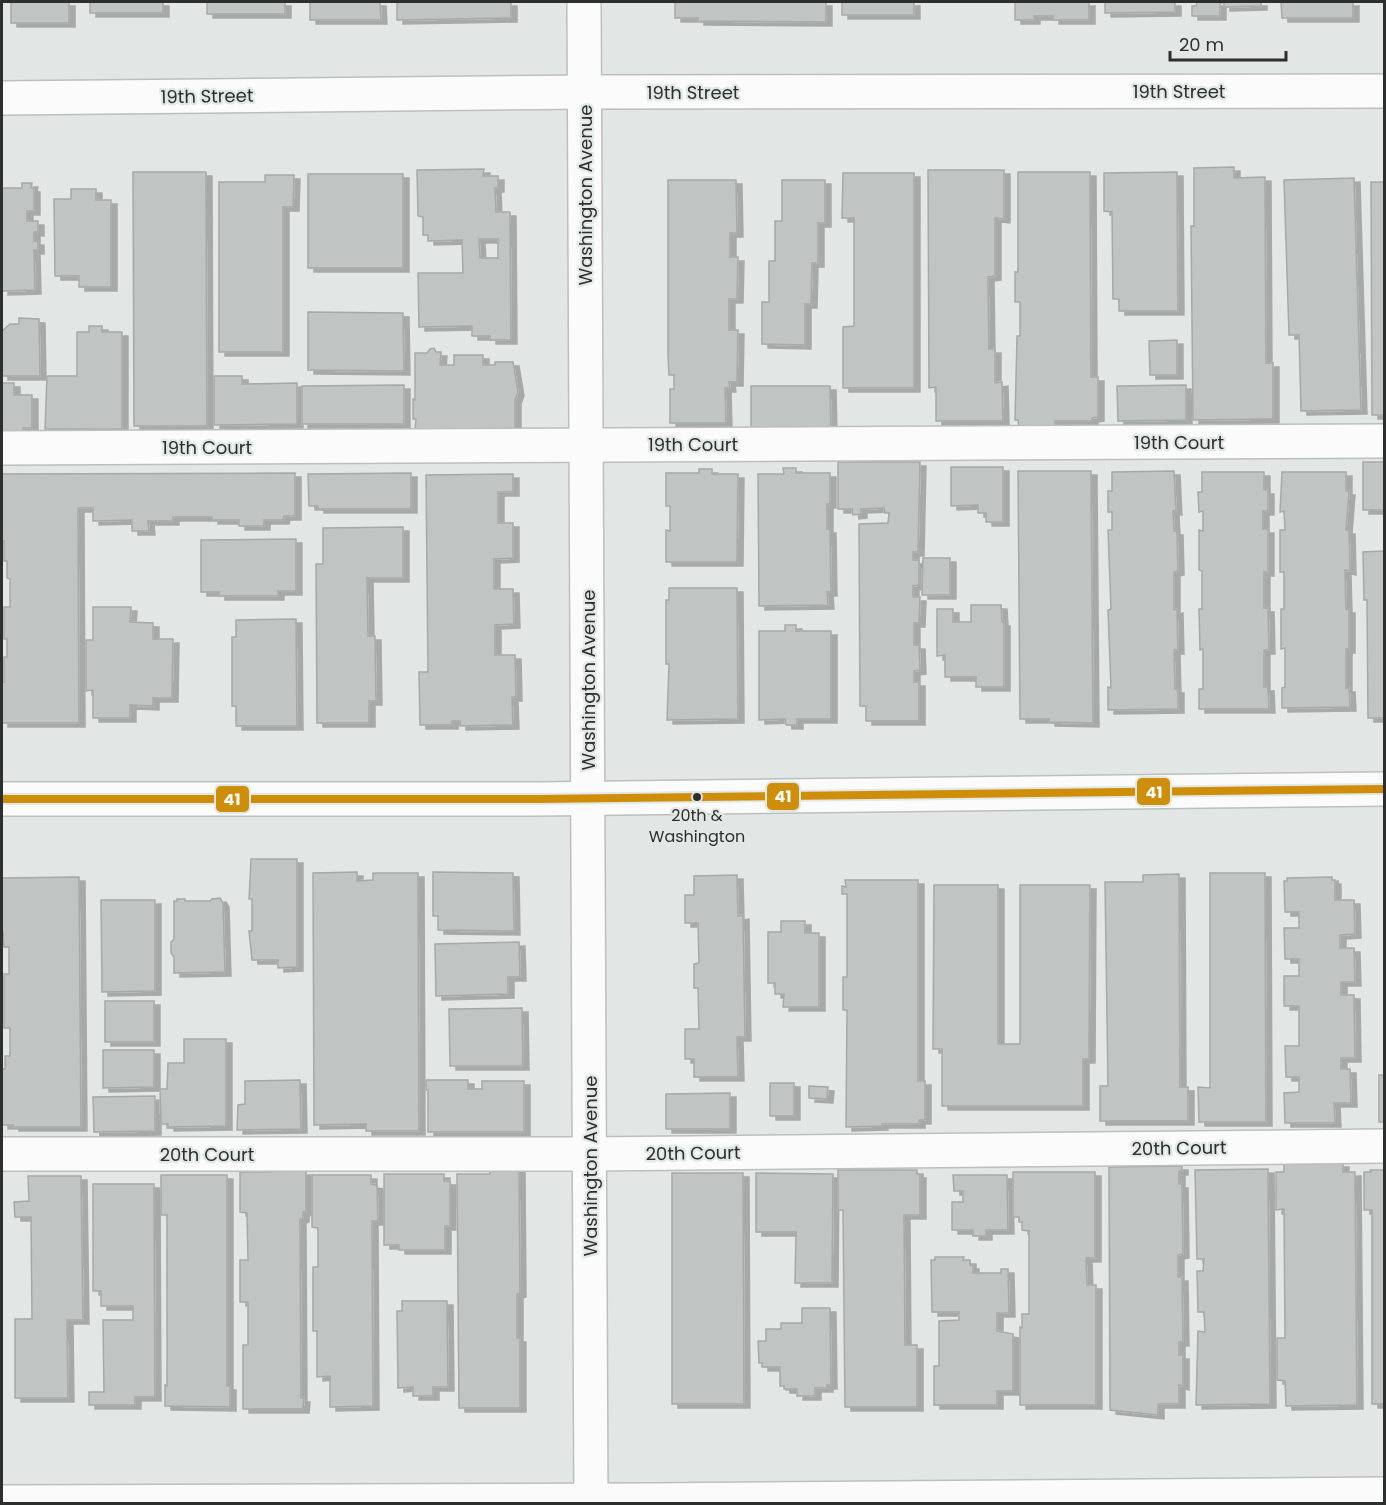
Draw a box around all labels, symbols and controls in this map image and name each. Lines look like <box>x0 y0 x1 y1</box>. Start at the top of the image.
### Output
scale bar <box>1170 24 1286 62</box>
text: 20 m <box>1179 32 1224 57</box>
street label: 19th Street <box>1133 79 1225 104</box>
street label: 19th Street <box>647 80 739 105</box>
street label: 19th Street <box>160 83 254 109</box>
street label: Washington Avenue <box>573 105 598 285</box>
street label: 19th Court <box>1134 430 1224 455</box>
street label: 19th Court <box>648 432 738 457</box>
street label: 19th Court <box>162 435 252 460</box>
street label: Washington Avenue <box>576 590 601 770</box>
line badge: 41 <box>1136 777 1171 806</box>
text: 41 <box>1146 781 1162 804</box>
line badge: 41 <box>766 782 800 811</box>
line badge: 41 <box>215 785 250 813</box>
text: 41 <box>775 785 791 808</box>
text: 41 <box>224 788 240 811</box>
marker: 20th & Washington <box>691 791 703 803</box>
place label: 20th & Washington <box>649 804 745 848</box>
street label: Washington Avenue <box>578 1076 603 1256</box>
street label: 20th Court <box>1131 1135 1227 1161</box>
street label: 20th Court <box>645 1140 741 1166</box>
street label: 20th Court <box>160 1142 254 1167</box>

